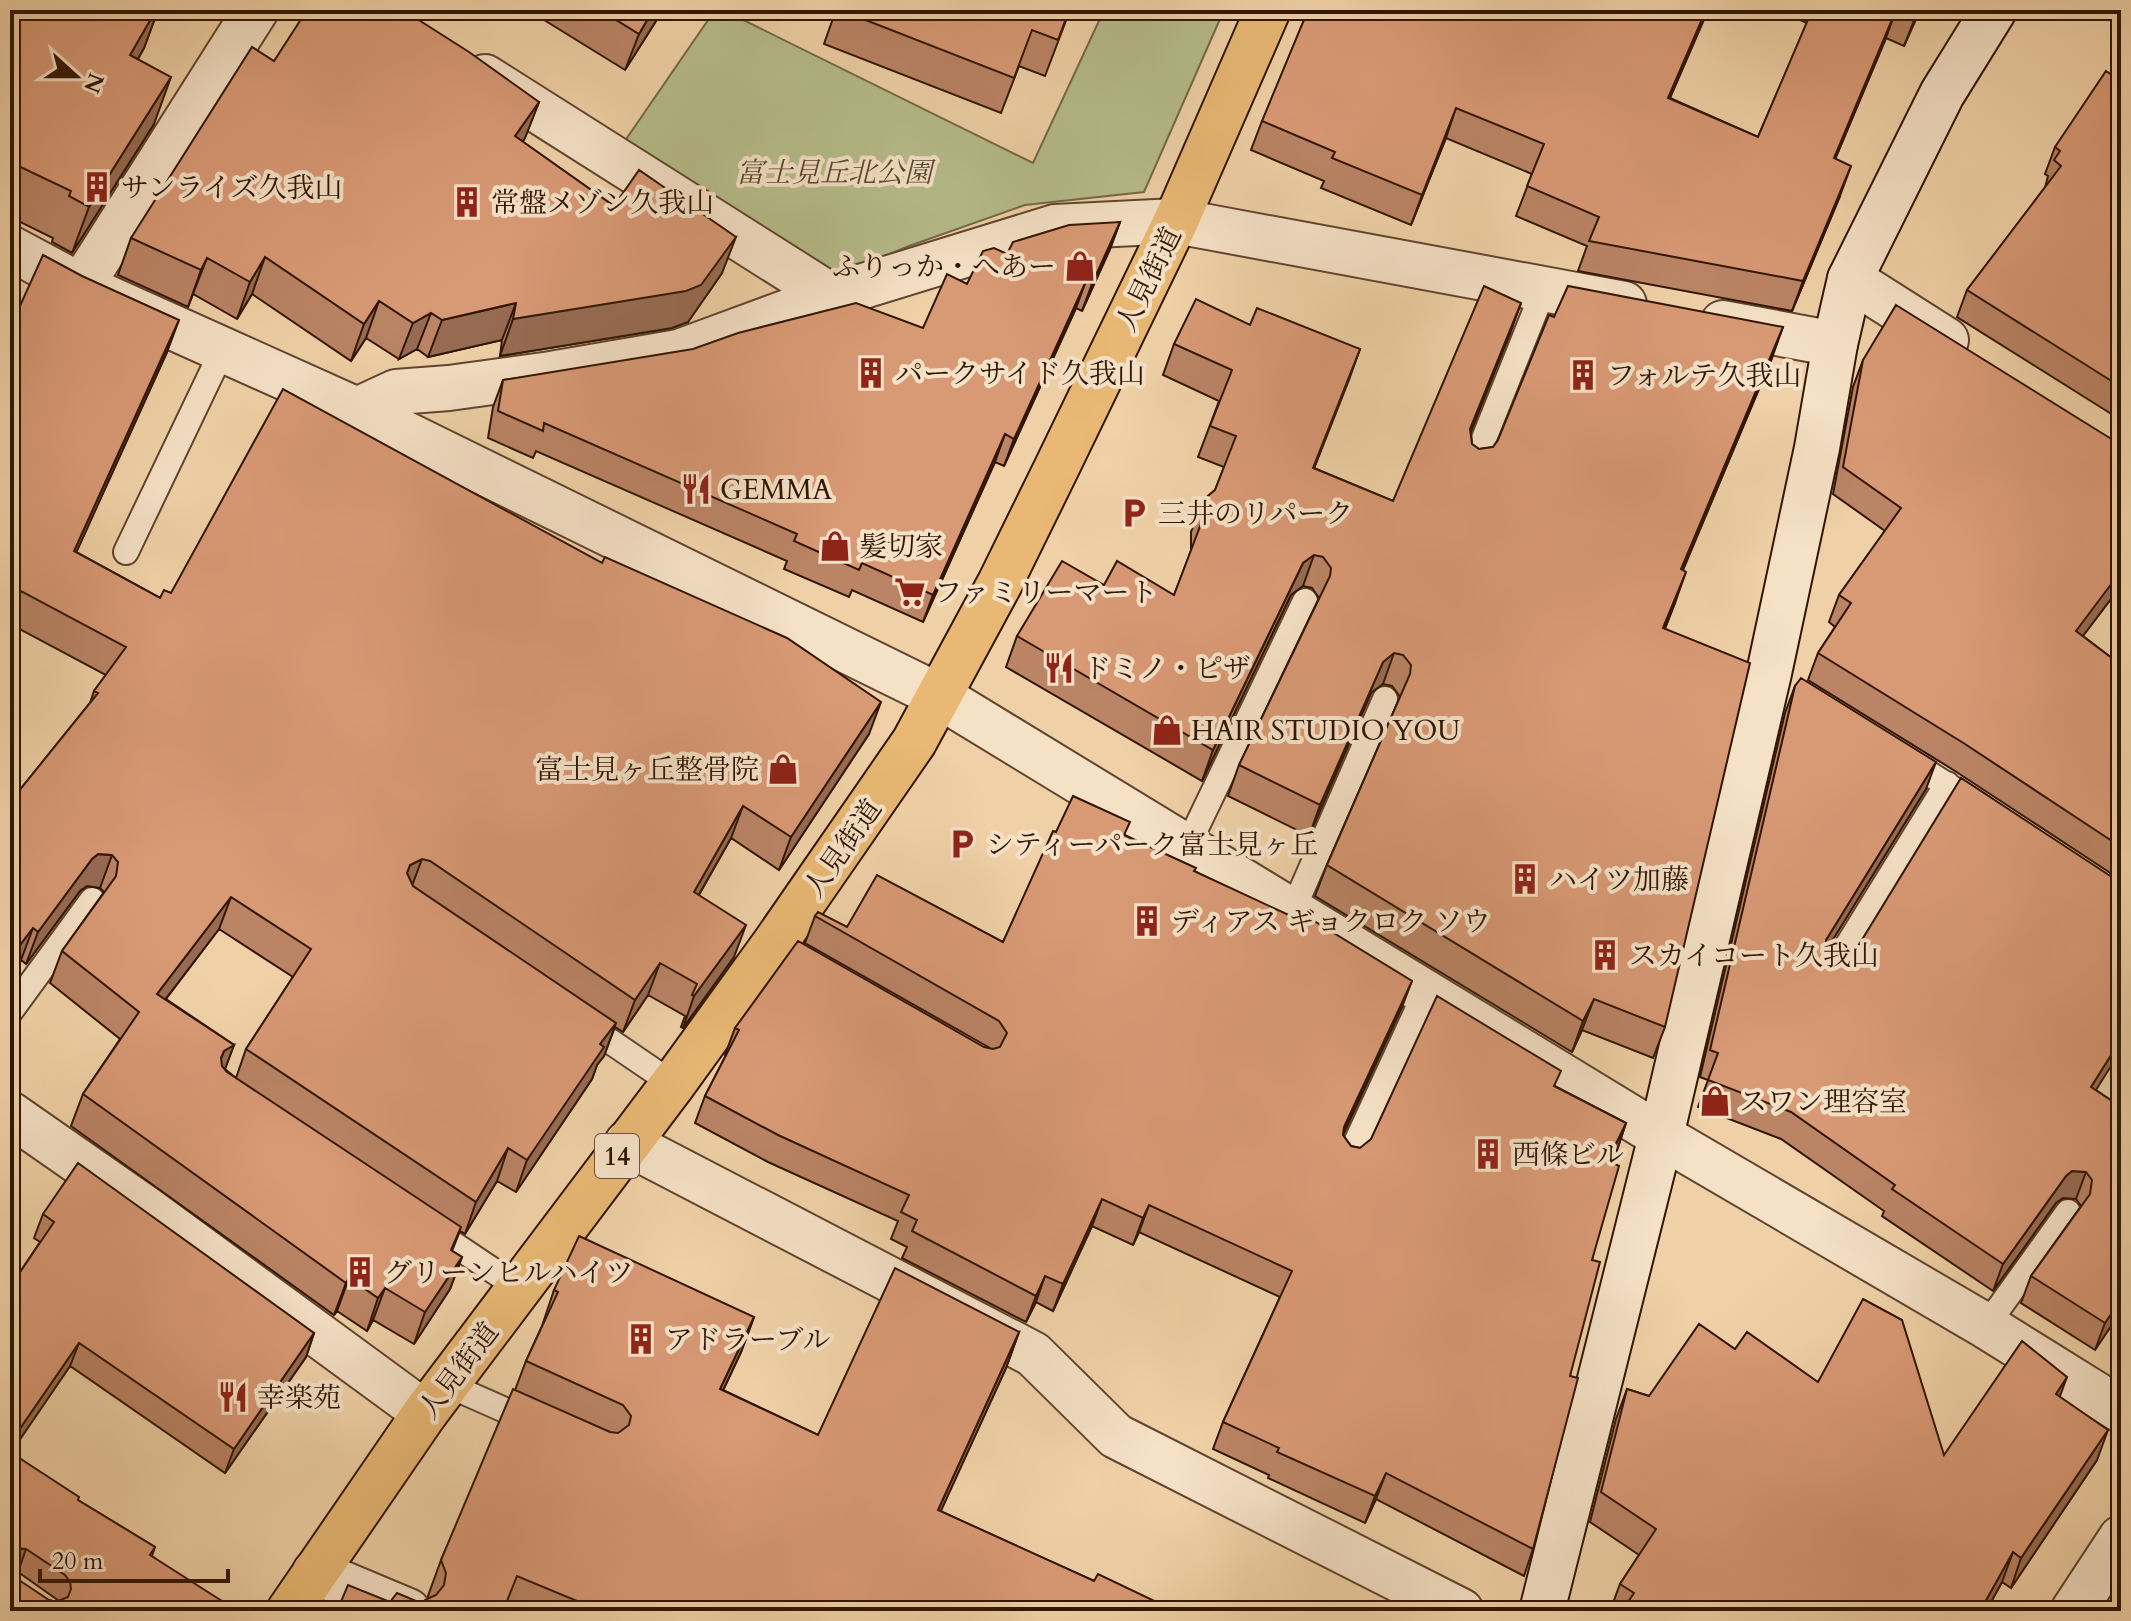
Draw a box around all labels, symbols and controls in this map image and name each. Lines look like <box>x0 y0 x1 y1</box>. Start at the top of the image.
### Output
north arrow <box>36 36 116 116</box>
text: N <box>76 69 111 97</box>
park label: 富士見丘北公園 <box>736 154 936 192</box>
place label: サンライズ久我山 <box>121 169 342 207</box>
building icon: サンライズ久我山 <box>80 170 114 204</box>
place label: 常盤メゾン久我山 <box>491 184 714 222</box>
building icon: 常盤メゾン久我山 <box>450 185 484 219</box>
street label: 人見街道 <box>1107 221 1191 338</box>
place label: ふりっか・へあー <box>832 248 1056 286</box>
shop icon: ふりっか・へあー <box>1063 249 1097 283</box>
place label: パークサイド久我山 <box>895 355 1145 393</box>
building icon: パークサイド久我山 <box>854 356 888 390</box>
place label: フォルテ久我山 <box>1607 357 1802 395</box>
building icon: フォルテ久我山 <box>1566 358 1600 392</box>
place label: GEMMA <box>720 471 832 509</box>
restaurant icon: GEMMA <box>679 472 713 506</box>
place label: 三井のリパーク <box>1158 495 1353 533</box>
parking icon: 三井のリパーク <box>1117 496 1151 530</box>
place label: 髪切家 <box>859 528 943 566</box>
shop icon: 髪切家 <box>818 529 852 563</box>
place label: ファミリーマート <box>934 574 1157 612</box>
supermarket icon: ファミリーマート <box>893 575 927 609</box>
place label: ドミノ・ピザ <box>1083 650 1251 688</box>
restaurant icon: ドミノ・ピザ <box>1042 651 1076 685</box>
place label: HAIR STUDIO YOU <box>1191 712 1460 750</box>
shop icon: HAIR STUDIO YOU <box>1150 713 1184 747</box>
place label: 富士見ヶ丘整骨院 <box>535 751 759 789</box>
shop icon: 富士見ヶ丘整骨院 <box>766 752 800 786</box>
street label: 人見街道 <box>795 792 891 905</box>
place label: シティーパーク富士見ヶ丘 <box>986 826 1318 864</box>
parking icon: シティーパーク富士見ヶ丘 <box>945 827 979 861</box>
place label: ハイツ加藤 <box>1549 861 1689 899</box>
building icon: ハイツ加藤 <box>1508 862 1542 896</box>
place label: ディアス ギョクロク ソウ <box>1171 903 1491 941</box>
building icon: ディアス ギョクロク ソウ <box>1130 904 1164 938</box>
place label: スカイコート久我山 <box>1629 937 1879 975</box>
building icon: スカイコート久我山 <box>1588 938 1622 972</box>
place label: スワン理容室 <box>1739 1083 1907 1121</box>
shop icon: スワン理容室 <box>1698 1084 1732 1118</box>
road number: 14 <box>595 1134 639 1178</box>
place label: 西條ビル <box>1512 1136 1624 1174</box>
building icon: 西條ビル <box>1471 1137 1505 1171</box>
place label: グリーンヒルハイツ <box>384 1254 633 1292</box>
building icon: グリーンヒルハイツ <box>343 1255 377 1289</box>
street label: 人見街道 <box>410 1314 508 1427</box>
place label: アドラーブル <box>665 1321 830 1359</box>
building icon: アドラーブル <box>624 1322 658 1356</box>
place label: 幸楽苑 <box>257 1379 341 1417</box>
restaurant icon: 幸楽苑 <box>216 1380 250 1414</box>
scale bar <box>40 1533 228 1583</box>
text: 20 m <box>52 1545 104 1578</box>

